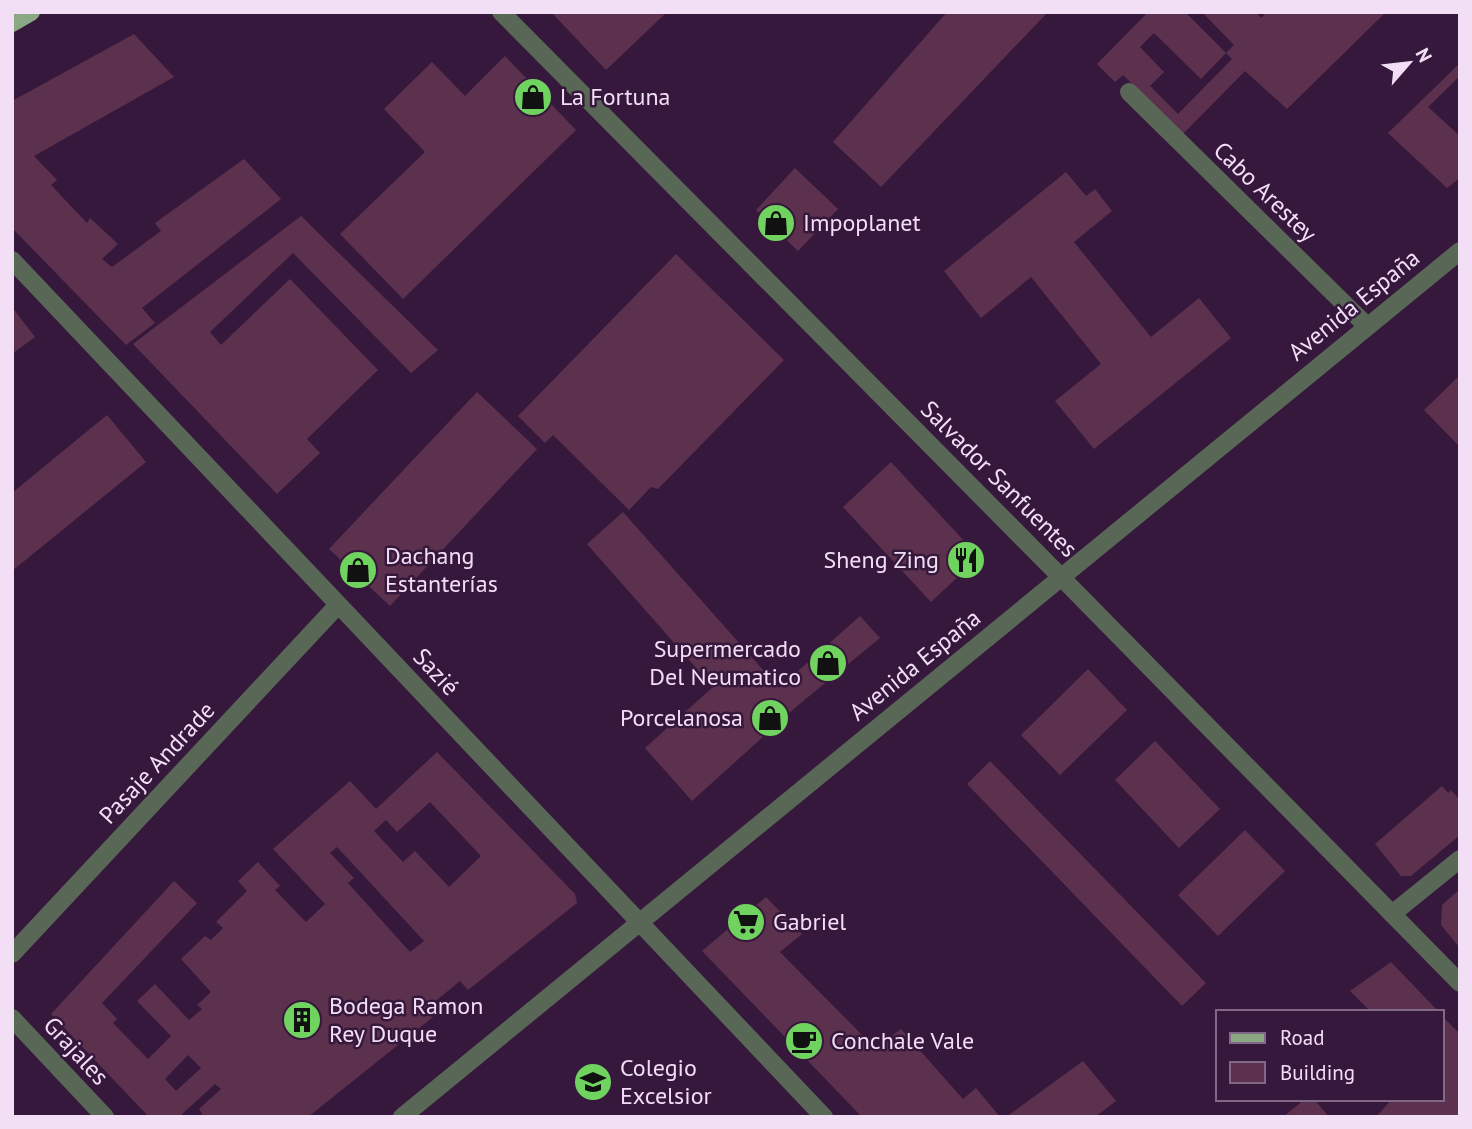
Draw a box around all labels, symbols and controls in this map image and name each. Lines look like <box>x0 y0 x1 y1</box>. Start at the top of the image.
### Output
north arrow <box>1374 28 1444 98</box>
text: N <box>1410 44 1438 66</box>
shop icon: La Fortuna <box>512 76 554 118</box>
place label: La Fortuna <box>560 81 671 112</box>
street label: Cabo Arestey <box>1207 135 1324 249</box>
shop icon: Impoplanet <box>755 202 797 244</box>
place label: Impoplanet <box>803 207 921 238</box>
street label: Avenida España <box>1282 242 1426 367</box>
street label: Salvador Sanfuentes <box>914 394 1084 564</box>
restaurant icon: Sheng Zing <box>945 539 987 581</box>
place label: Dachang Estanterías <box>385 540 498 599</box>
place label: Sheng Zing <box>824 544 939 575</box>
shop icon: Dachang Estanterías <box>337 549 379 591</box>
street label: Avenida España <box>843 602 987 727</box>
place label: Supermercado Del Neumatico <box>649 633 801 692</box>
street label: Sazié <box>407 641 466 702</box>
shop icon: Supermercado Del Neumatico <box>807 642 849 684</box>
street label: Pasaje Andrade <box>92 695 221 830</box>
shop icon: Porcelanosa <box>749 697 791 739</box>
place label: Porcelanosa <box>620 702 743 733</box>
supermarket icon: Gabriel <box>725 901 767 943</box>
place label: Gabriel <box>773 906 846 937</box>
place label: Bodega Ramon Rey Duque <box>329 990 483 1049</box>
building icon: Bodega Ramon Rey Duque <box>281 999 323 1041</box>
street label: Grajales <box>37 1010 116 1091</box>
legend <box>1216 1010 1444 1101</box>
cafe icon: Conchale Vale <box>783 1020 825 1062</box>
text: Road <box>1280 1024 1324 1051</box>
place label: Conchale Vale <box>831 1025 974 1056</box>
place label: Colegio Excelsior <box>620 1052 712 1111</box>
text: Building <box>1280 1059 1355 1086</box>
school or university icon: Colegio Excelsior <box>572 1061 614 1103</box>

